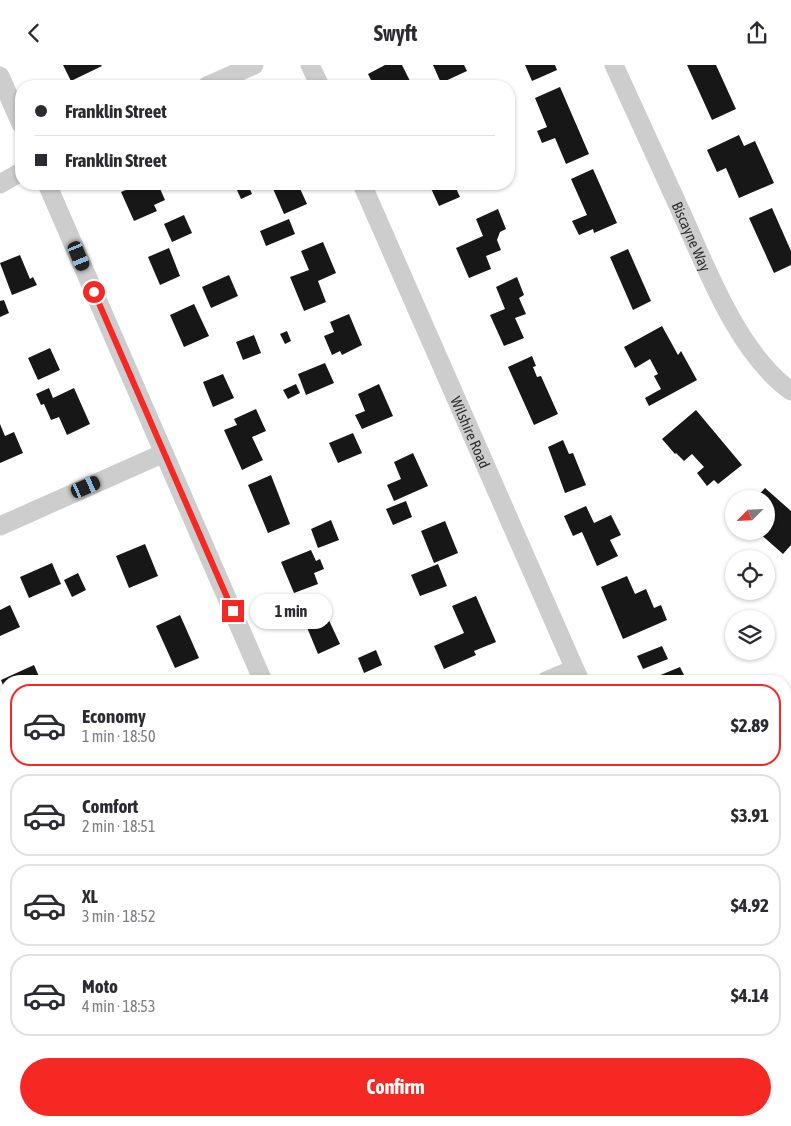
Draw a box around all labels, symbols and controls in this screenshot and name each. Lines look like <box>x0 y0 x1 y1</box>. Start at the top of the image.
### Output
icon: back <box>20 19 48 47</box>
icon: share <box>743 19 771 47</box>
text: Swyft <box>374 20 417 46</box>
text: Franklin Street <box>65 100 167 122</box>
text: Franklin Street <box>65 149 167 171</box>
street label: Biscayne Way <box>669 199 715 274</box>
car <box>66 239 91 273</box>
route start <box>83 281 105 303</box>
street label: Wilshire Road <box>448 394 494 471</box>
car <box>69 474 102 500</box>
north arrow <box>725 490 775 540</box>
map controls <box>725 490 775 660</box>
button: locate <box>725 550 775 600</box>
callout: 1 min <box>250 593 333 629</box>
route end <box>222 600 244 622</box>
text: 1 min <box>275 602 307 620</box>
button: layers <box>725 610 775 660</box>
icon: car <box>22 703 67 748</box>
text: Economy <box>82 705 146 727</box>
text: $2.89 <box>731 714 769 736</box>
text: 1 min · 18:50 <box>82 727 155 745</box>
icon: car <box>22 793 67 838</box>
text: Comfort <box>82 795 138 817</box>
text: $3.91 <box>731 804 769 826</box>
text: 2 min · 18:51 <box>82 817 155 835</box>
icon: car <box>22 883 67 928</box>
text: XL <box>82 885 98 907</box>
text: $4.92 <box>731 894 769 916</box>
text: 3 min · 18:52 <box>82 907 155 925</box>
icon: car <box>22 973 67 1018</box>
text: Moto <box>82 975 118 997</box>
text: $4.14 <box>731 984 769 1006</box>
text: 4 min · 18:53 <box>82 997 155 1015</box>
button: Confirm <box>20 1058 771 1116</box>

